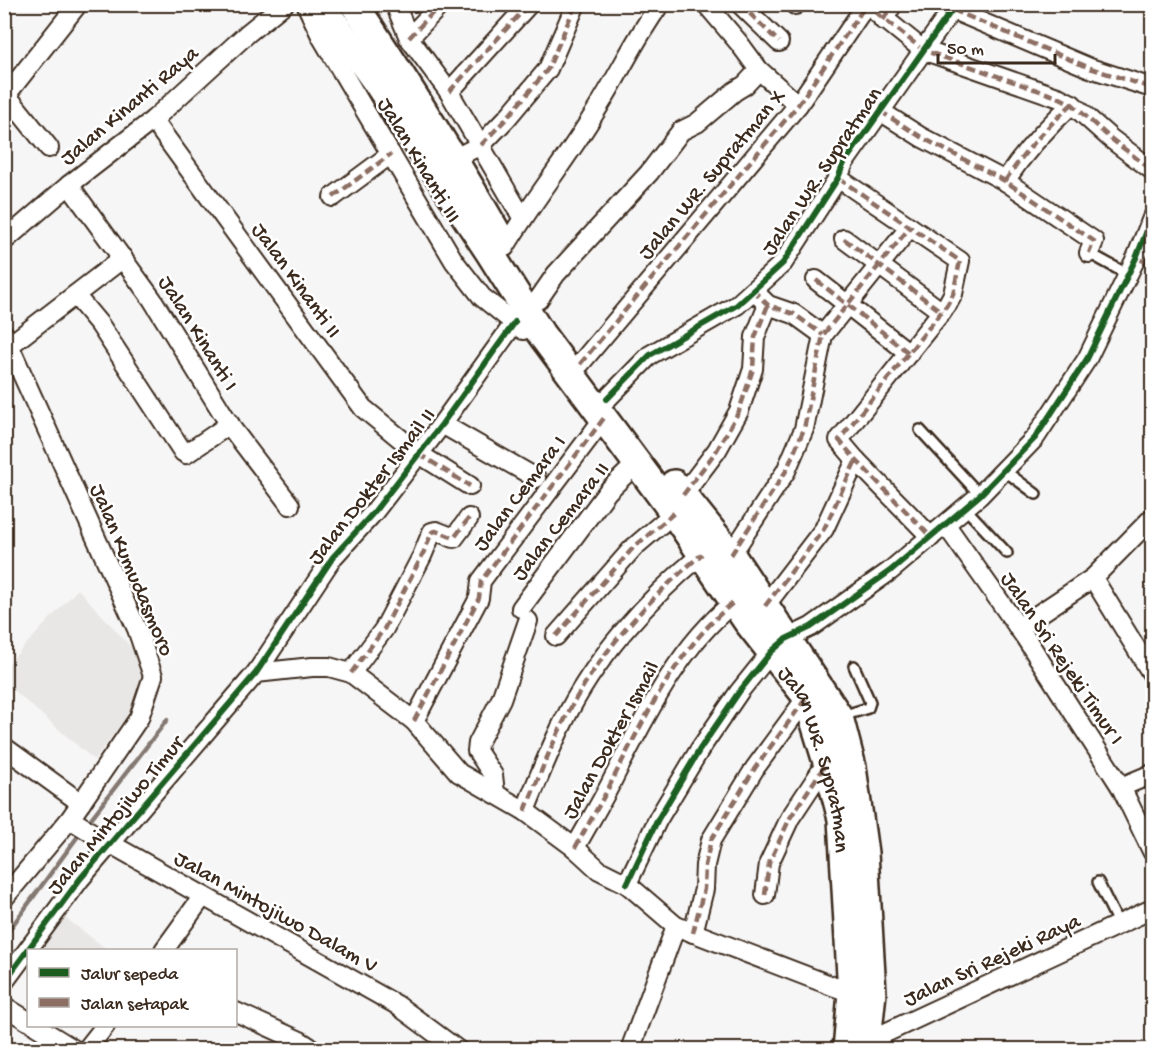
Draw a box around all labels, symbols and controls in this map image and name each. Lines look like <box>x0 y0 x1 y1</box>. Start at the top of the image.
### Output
scale bar <box>938 27 1055 65</box>
text: 50 m <box>947 40 984 61</box>
street label: Jalan Kinanti Raya <box>56 41 206 172</box>
street label: Jalan WR. Supratman <box>757 83 890 261</box>
street label: Jalan WR. Supratman X <box>634 84 793 266</box>
street label: Jalan Kinanti III <box>370 94 465 228</box>
street label: Jalan Kinanti II <box>244 219 345 344</box>
street label: Jalan Kinanti I <box>151 272 242 396</box>
street label: Jalan Dokter Ismail II <box>304 404 443 571</box>
street label: Jalan Cemara I <box>469 431 573 557</box>
street label: Jalan Cemara II <box>508 458 617 587</box>
street label: Jalan Kumudasmoro <box>82 481 178 661</box>
street label: Jalan Sri Rejeki Timur I <box>993 568 1128 750</box>
street label: Jalan Dokter Ismail <box>558 657 667 824</box>
street label: Jalan WR. Supratman <box>771 662 853 854</box>
street label: Jalan Mintojiwo Timur <box>43 730 192 901</box>
street label: Jalan Mintojiwo Dalam V <box>169 847 382 980</box>
street label: Jalan Sri Rejeki Raya <box>900 909 1086 1014</box>
legend <box>27 949 237 1027</box>
text: Jalur sepeda <box>81 965 179 986</box>
text: Jalan setapak <box>81 995 189 1016</box>

